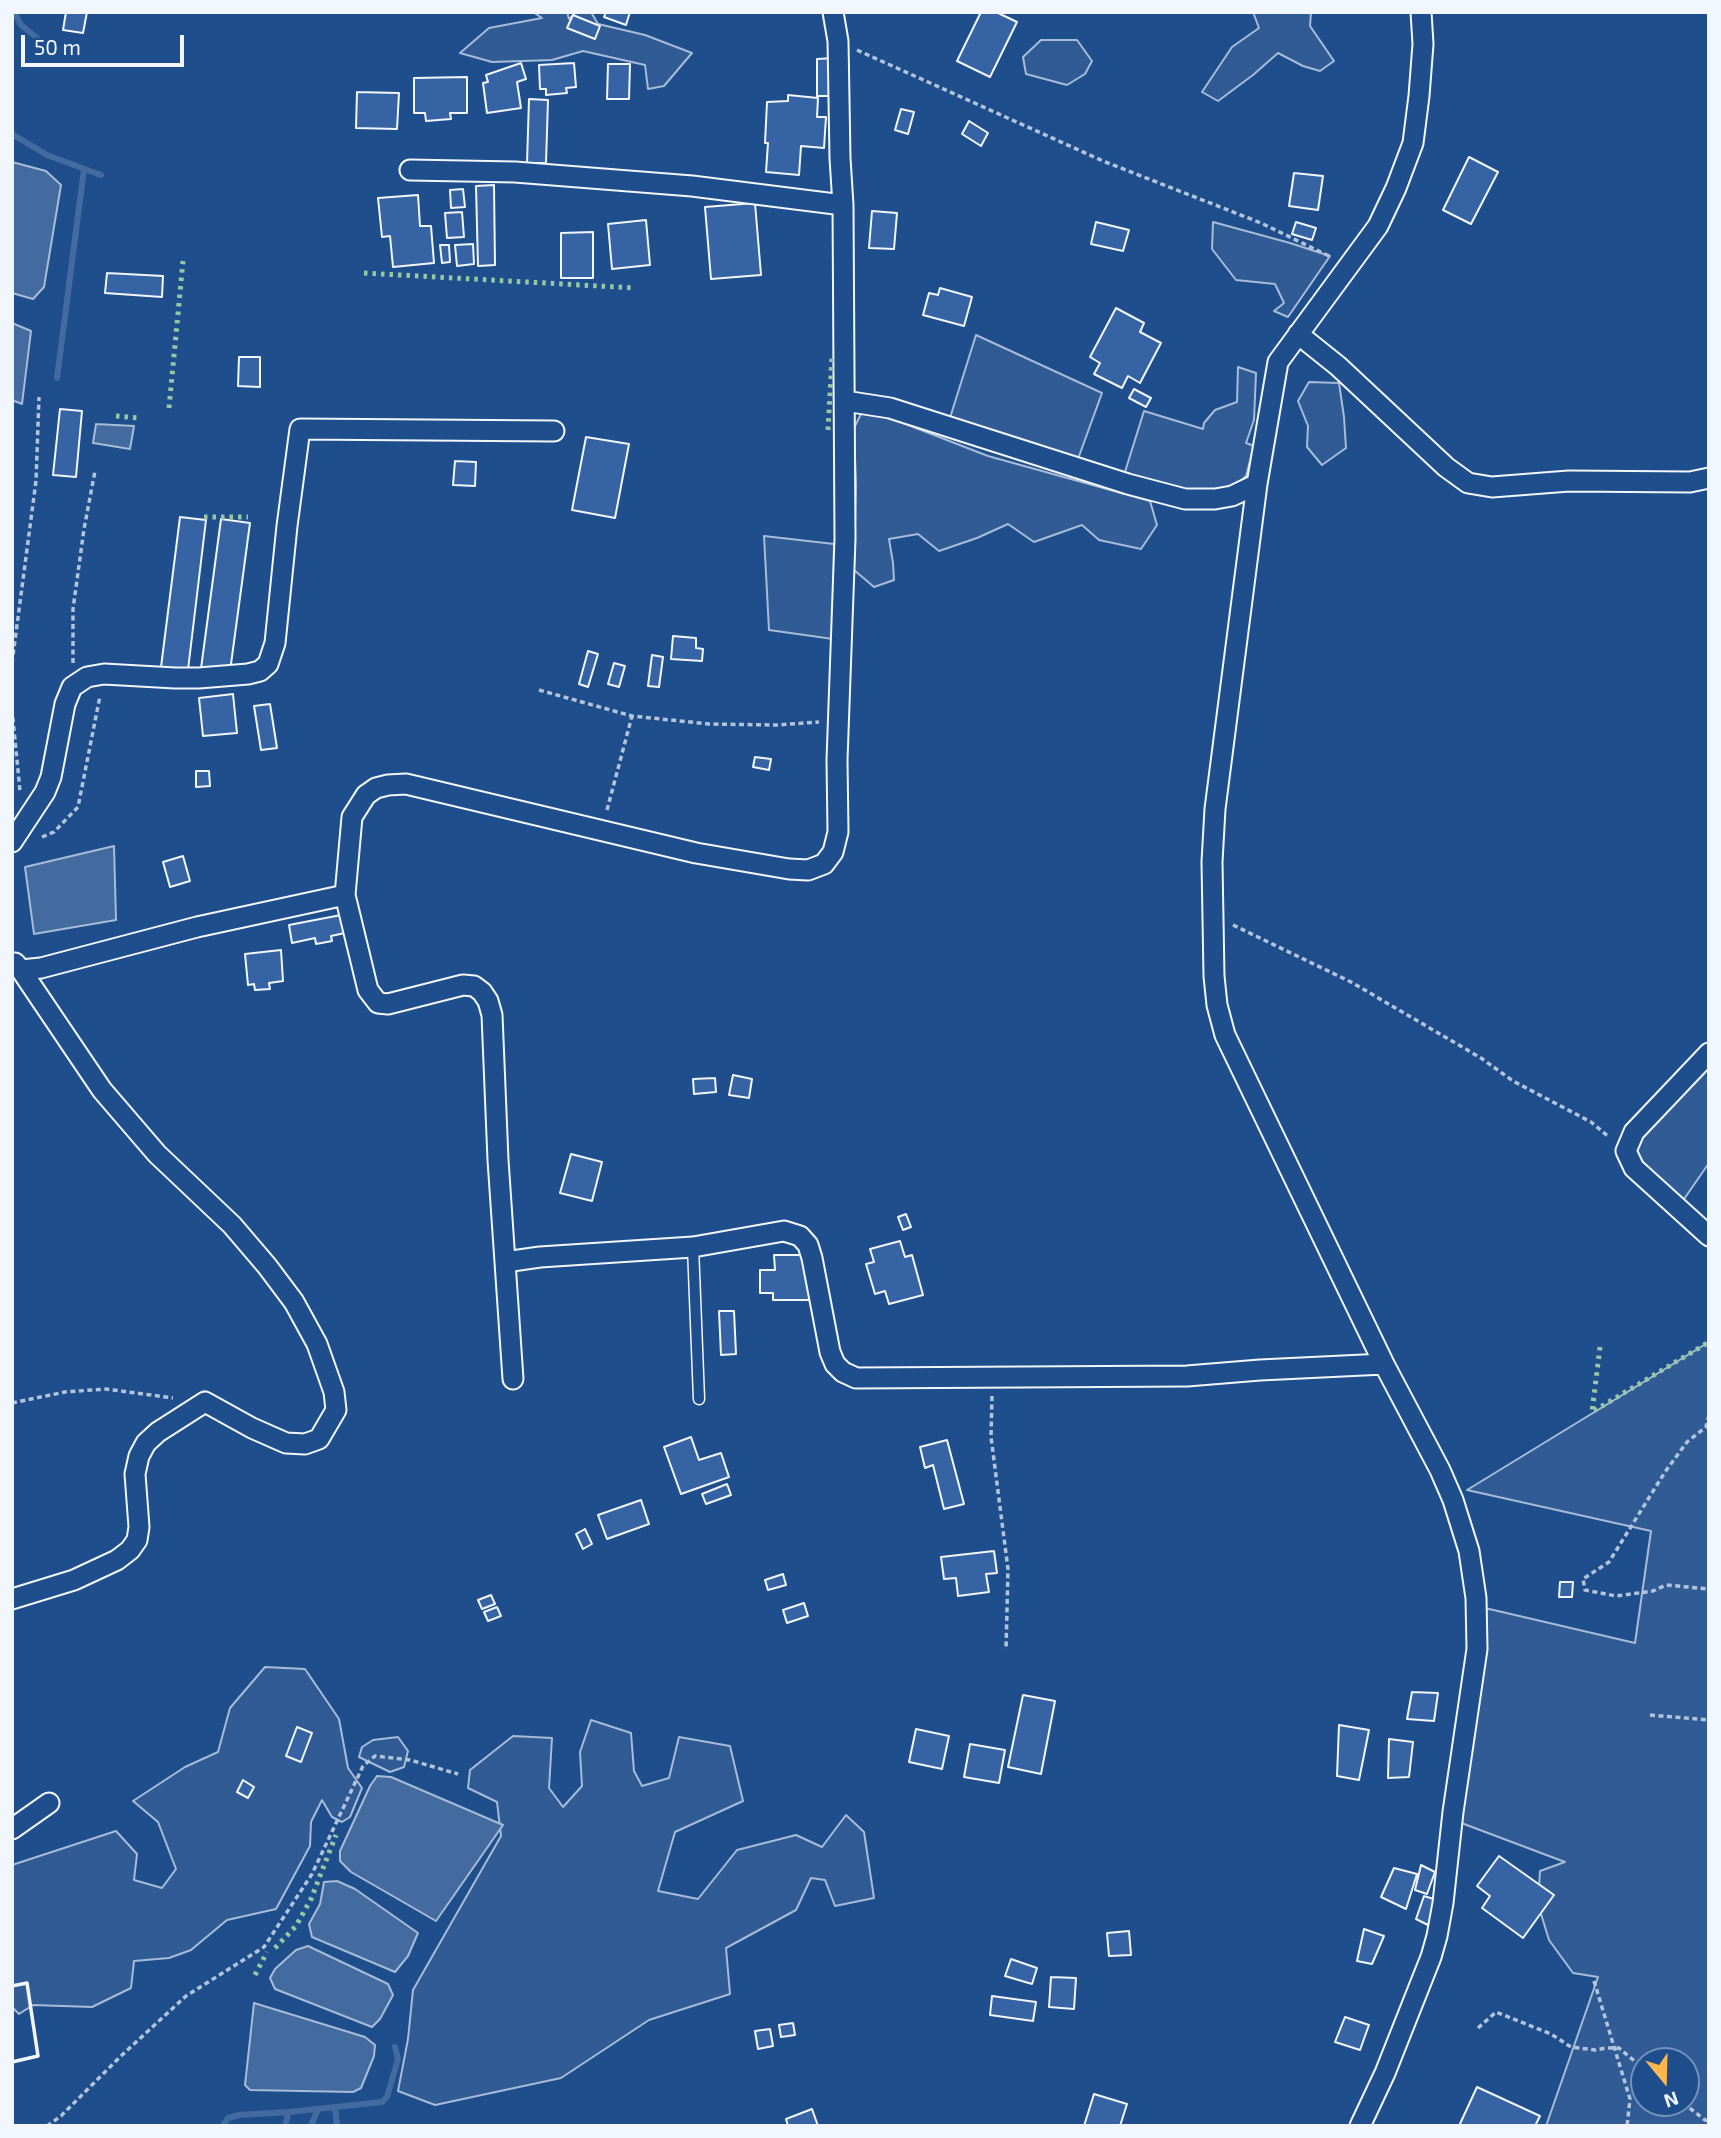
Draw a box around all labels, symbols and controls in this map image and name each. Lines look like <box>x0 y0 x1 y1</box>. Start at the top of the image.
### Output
scale bar <box>24 21 187 65</box>
text: 50 m <box>34 34 81 59</box>
north arrow <box>1630 2047 1700 2117</box>
text: N <box>1661 2087 1682 2114</box>

